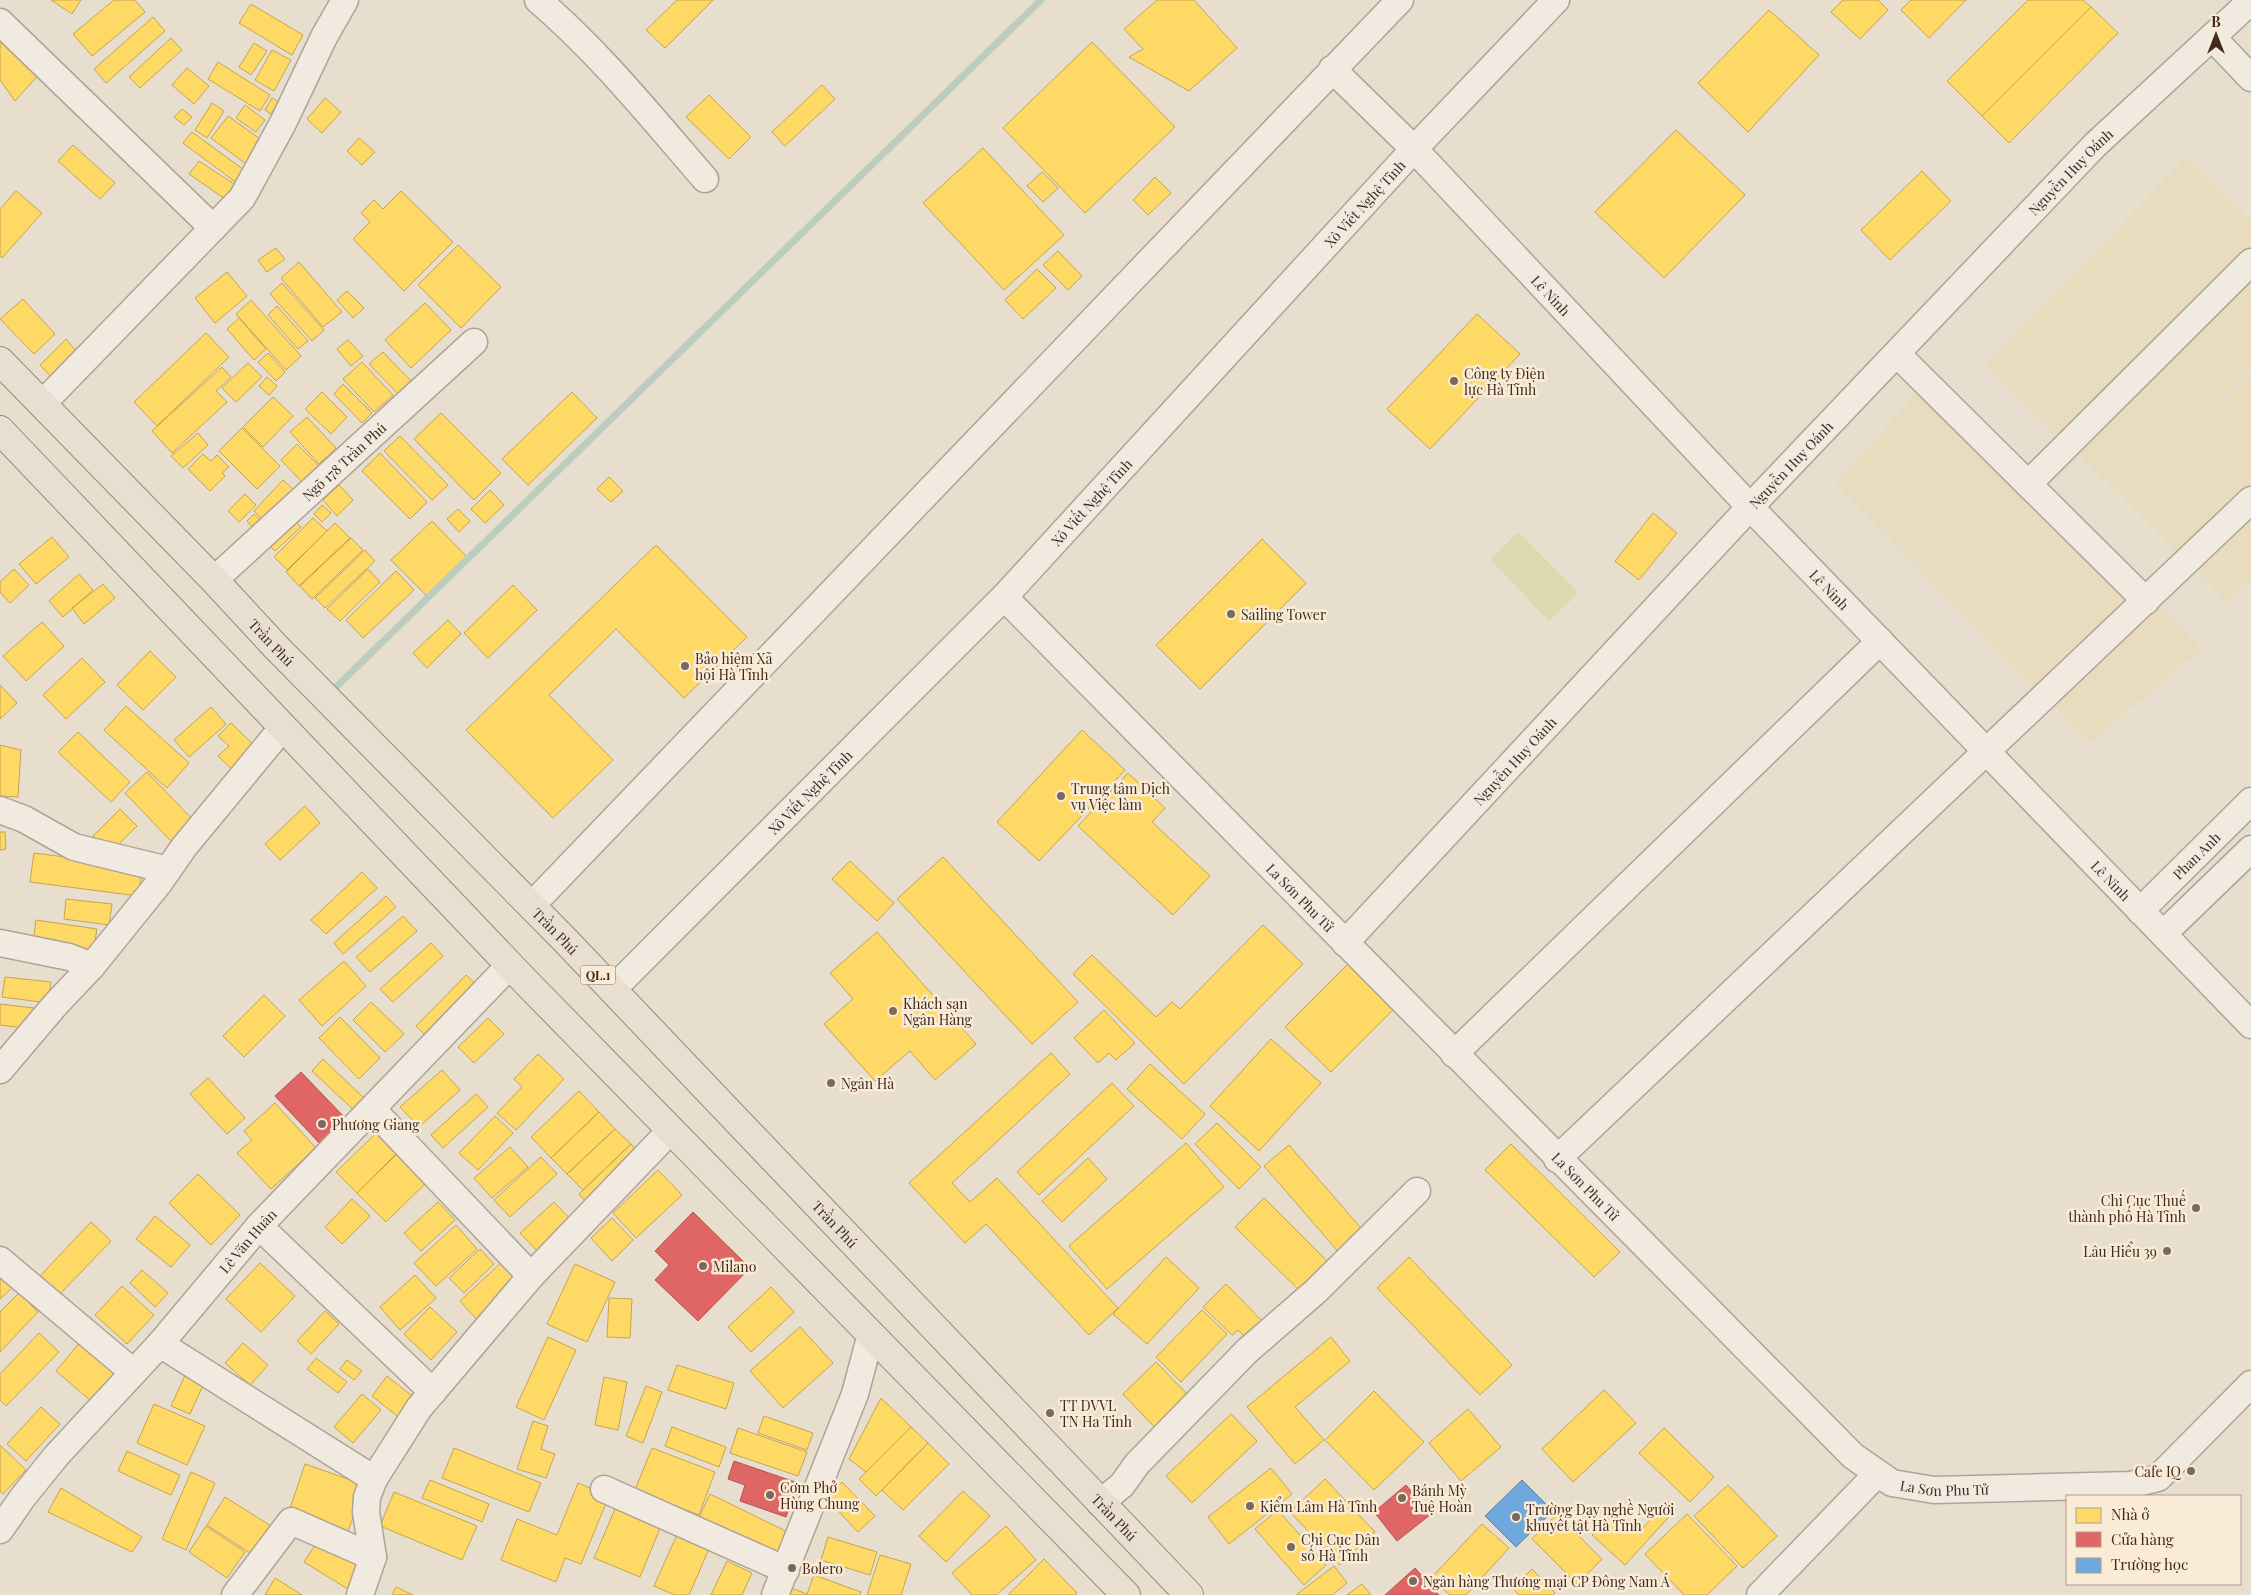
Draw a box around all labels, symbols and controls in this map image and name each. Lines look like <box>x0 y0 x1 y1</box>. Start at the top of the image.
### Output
north arrow <box>2191 10 2241 60</box>
text: B <box>2211 12 2221 31</box>
street label: Nguyễn Huy Oánh <box>2024 123 2117 219</box>
street label: Xô Viết Nghệ Tĩnh <box>1320 155 1410 251</box>
street label: Lê Ninh <box>1527 271 1575 320</box>
place label: Công ty Điện lực Hà Tĩnh <box>1464 364 1546 399</box>
marker: Công ty Điện lực Hà Tĩnh <box>1448 375 1460 387</box>
street label: Nguyễn Huy Oánh <box>1744 416 1837 512</box>
street label: Ngõ 178 Trần Phú <box>298 418 390 504</box>
street label: Xô Viết Nghệ Tĩnh <box>1046 454 1136 550</box>
street label: Lê Ninh <box>1806 565 1854 614</box>
place label: Sailing Tower <box>1241 605 1327 624</box>
marker: Sailing Tower <box>1225 608 1237 620</box>
street label: Trần Phú <box>245 614 299 670</box>
place label: Bảo hiệm Xã hội Hà Tĩnh <box>695 649 772 684</box>
marker: Bảo hiệm Xã hội Hà Tĩnh <box>679 660 691 672</box>
street label: Nguyễn Huy Oánh <box>1469 712 1561 809</box>
street label: Xô Viết Nghệ Tĩnh <box>763 745 857 838</box>
place label: Trung tâm Dịch vụ Việc làm <box>1070 779 1171 814</box>
marker: Trung tâm Dịch vụ Việc làm <box>1055 790 1067 802</box>
street label: Phan Anh <box>2168 827 2225 883</box>
street label: Lê Ninh <box>2087 856 2136 905</box>
street label: La Sơn Phu Tử <box>1263 859 1339 936</box>
street label: Trần Phú <box>529 903 583 958</box>
road number: QL.1 <box>580 966 616 984</box>
place label: Khách sạn Ngân Hàng <box>903 994 972 1029</box>
marker: Khách sạn Ngân Hàng <box>887 1005 899 1017</box>
place label: Ngân Hà <box>841 1074 894 1093</box>
marker: Ngân Hà <box>825 1077 837 1089</box>
place label: Phương Giang <box>332 1115 420 1134</box>
marker: Phương Giang <box>316 1118 328 1130</box>
street label: La Sơn Phu Tử <box>1548 1148 1625 1225</box>
place label: Chi Cục Thuế thành phố Hà Tĩnh <box>2068 1189 2187 1226</box>
street label: Trần Phú <box>808 1196 862 1251</box>
marker: Chi Cục Thuế thành phố Hà Tĩnh <box>2190 1202 2202 1214</box>
street label: Lê Văn Huân <box>214 1204 281 1277</box>
place label: Lâu Hiểu 39 <box>2083 1241 2157 1261</box>
marker: Lâu Hiểu 39 <box>2161 1245 2173 1257</box>
place label: Milano <box>713 1257 757 1276</box>
marker: Milano <box>697 1260 709 1272</box>
place label: TT DVVL TN Ha Tinh <box>1060 1396 1133 1431</box>
marker: TT DVVL TN Ha Tinh <box>1044 1407 1056 1419</box>
place label: Cafe IQ <box>2134 1462 2182 1481</box>
marker: Cafe IQ <box>2185 1465 2197 1477</box>
street label: La Sơn Phu Tử <box>1899 1475 1990 1500</box>
place label: Cơm Phở Hùng Chung <box>780 1478 860 1513</box>
place label: Bánh Mỳ Tuệ Hoàn <box>1412 1481 1472 1516</box>
marker: Cơm Phở Hùng Chung <box>764 1489 776 1501</box>
street label: Trần Phú <box>1088 1489 1142 1545</box>
marker: Bánh Mỳ Tuệ Hoàn <box>1396 1492 1408 1504</box>
legend <box>2066 1495 2241 1585</box>
place label: Kiểm Lâm Hà Tĩnh <box>1260 1496 1378 1516</box>
place label: Trường Dạy nghề Người khuyết tật Hà Tĩnh <box>1526 1498 1674 1535</box>
marker: Kiểm Lâm Hà Tĩnh <box>1244 1500 1256 1512</box>
text: Nhà ở <box>2111 1504 2149 1524</box>
marker: Trường Dạy nghề Người khuyết tật Hà Tĩnh <box>1510 1511 1522 1523</box>
text: Cửa hàng <box>2111 1529 2174 1549</box>
place label: Chi Cục Dân số Hà Tĩnh <box>1301 1530 1381 1565</box>
marker: Chi Cục Dân số Hà Tĩnh <box>1285 1541 1297 1553</box>
text: Trường học <box>2111 1554 2188 1574</box>
place label: Bolero <box>802 1559 843 1578</box>
marker: Bolero <box>786 1562 798 1574</box>
place label: Ngân hàng Thương mại CP Đông Nam Á <box>1423 1572 1670 1591</box>
marker: Ngân hàng Thương mại CP Đông Nam Á <box>1407 1575 1419 1587</box>

